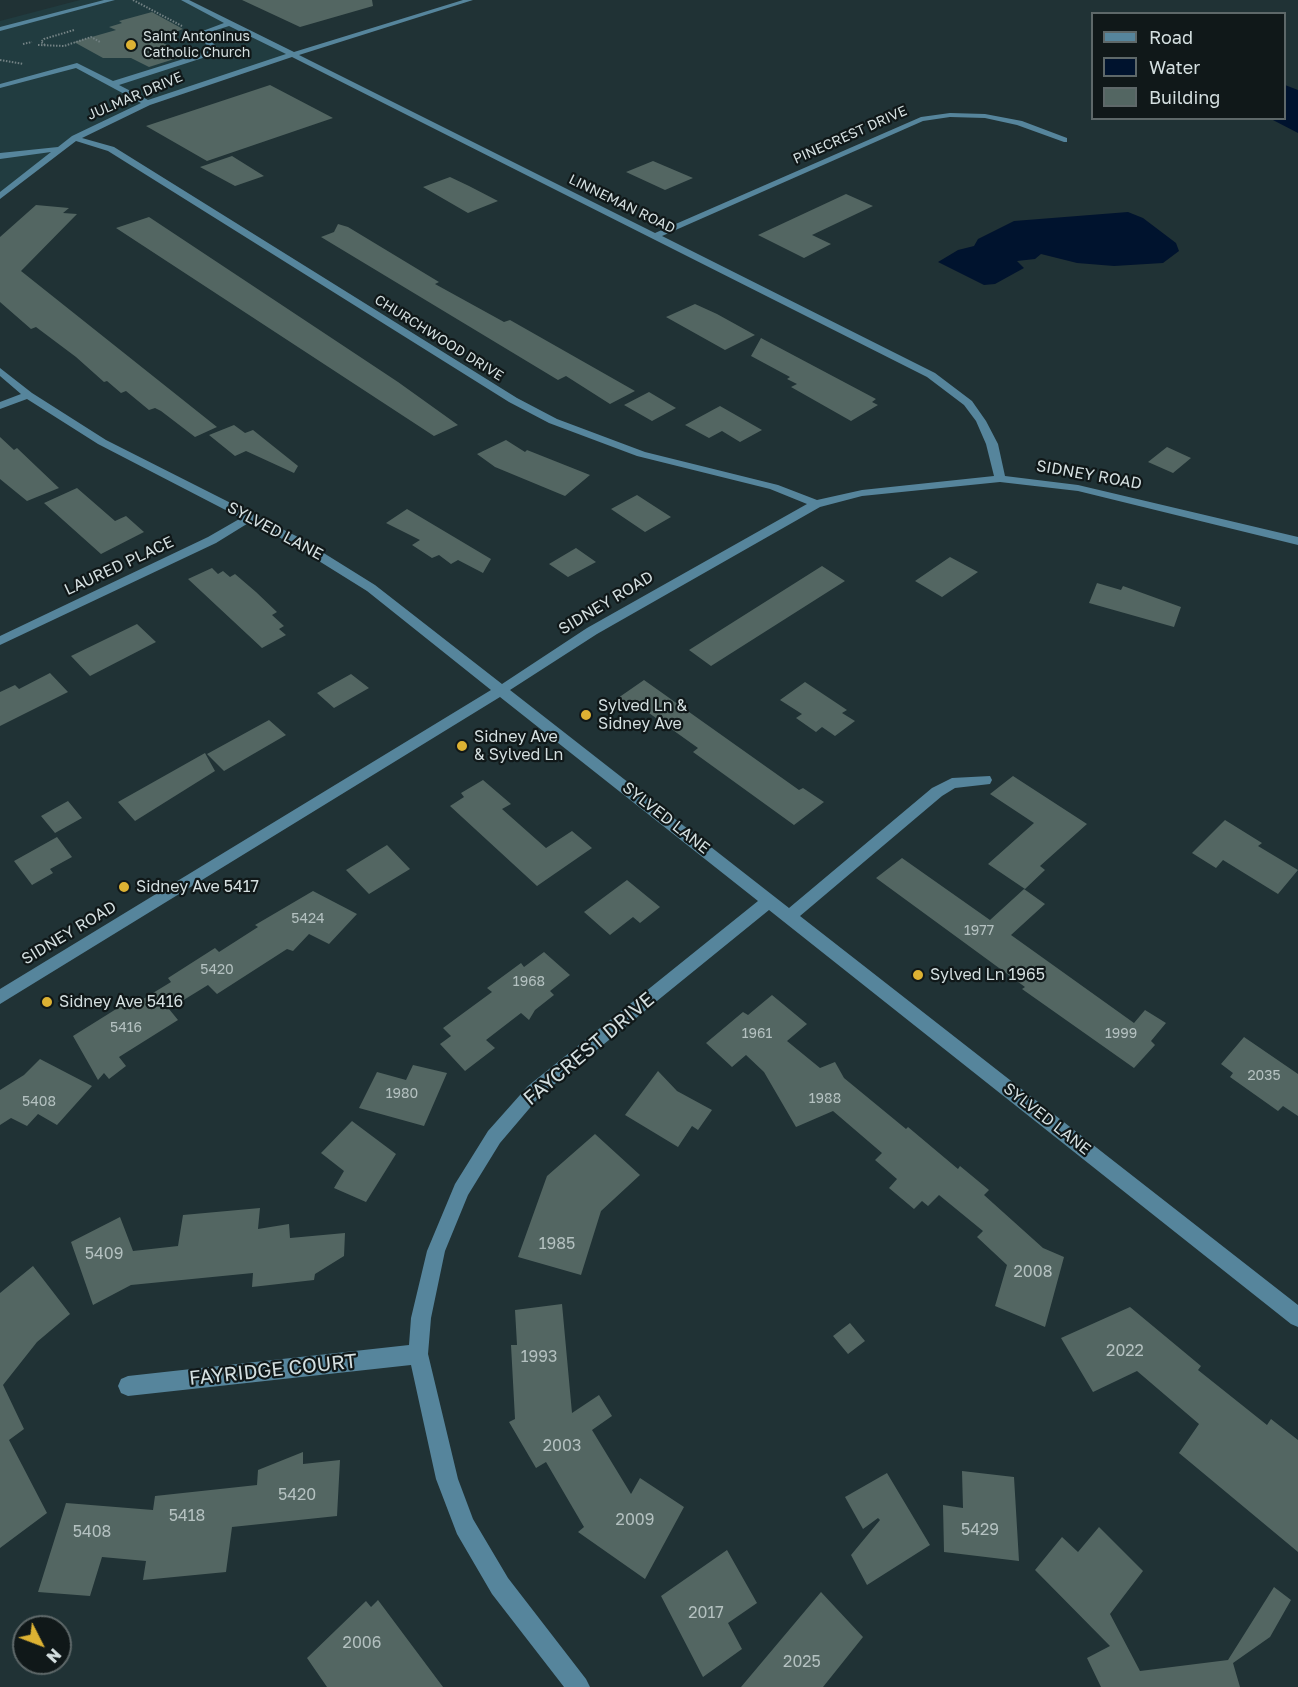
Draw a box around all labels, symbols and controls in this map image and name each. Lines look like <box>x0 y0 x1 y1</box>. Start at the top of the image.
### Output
legend <box>1091 12 1286 120</box>
text: Road <box>1149 26 1193 48</box>
place label: Saint Antoninus Catholic Church <box>143 29 250 62</box>
marker: Saint Antoninus Catholic Church <box>124 38 138 52</box>
text: Water <box>1149 56 1200 78</box>
street label: JULMAR DRIVE <box>85 68 185 124</box>
text: Building <box>1149 86 1220 108</box>
street label: PINECREST DRIVE <box>790 102 910 168</box>
street label: LINNEMAN ROAD <box>566 171 678 237</box>
street label: CHURCHWOOD DRIVE <box>371 291 507 385</box>
street label: SIDNEY ROAD <box>1035 456 1143 494</box>
street label: SYLVED LANE <box>224 498 326 564</box>
street label: LAURED PLACE <box>61 532 177 600</box>
street label: SIDNEY ROAD <box>555 567 657 639</box>
place label: Sylved Ln & Sidney Ave <box>598 696 687 734</box>
marker: Sylved Ln & Sidney Ave <box>579 708 593 722</box>
place label: Sidney Ave & Sylved Ln <box>474 727 563 765</box>
marker: Sidney Ave & Sylved Ln <box>455 739 469 753</box>
street label: SYLVED LANE <box>618 778 714 858</box>
place label: Sidney Ave 5417 <box>136 877 259 897</box>
marker: Sidney Ave 5417 <box>117 880 131 894</box>
street label: SIDNEY ROAD <box>18 897 120 969</box>
house number: 5424 <box>291 911 325 927</box>
house number: 1977 <box>964 923 994 939</box>
house number: 5420 <box>200 962 234 978</box>
place label: Sylved Ln 1965 <box>930 965 1045 985</box>
marker: Sylved Ln 1965 <box>911 968 925 982</box>
house number: 1968 <box>513 974 545 990</box>
street label: FAYCREST DRIVE <box>519 987 659 1111</box>
place label: Sidney Ave 5416 <box>59 992 183 1012</box>
marker: Sidney Ave 5416 <box>40 995 54 1009</box>
house number: 5416 <box>110 1020 142 1036</box>
house number: 1961 <box>742 1026 772 1042</box>
house number: 1999 <box>1105 1026 1137 1042</box>
house number: 2035 <box>1247 1068 1281 1084</box>
street label: SYLVED LANE <box>999 1079 1095 1159</box>
house number: 1980 <box>386 1086 418 1102</box>
house number: 1988 <box>809 1091 841 1107</box>
house number: 5408 <box>22 1094 56 1110</box>
house number: 1985 <box>539 1234 575 1254</box>
house number: 5409 <box>85 1244 123 1264</box>
house number: 2008 <box>1014 1262 1052 1282</box>
house number: 2022 <box>1106 1341 1144 1361</box>
house number: 1993 <box>521 1347 557 1367</box>
street label: FAYRIDGE COURT <box>188 1349 358 1391</box>
house number: 2003 <box>543 1436 581 1456</box>
house number: 5420 <box>278 1485 316 1505</box>
house number: 5418 <box>169 1506 205 1526</box>
house number: 2009 <box>616 1510 654 1530</box>
house number: 5429 <box>961 1520 999 1540</box>
house number: 5408 <box>73 1522 111 1542</box>
house number: 2017 <box>688 1603 724 1623</box>
north arrow <box>12 1615 72 1675</box>
house number: 2006 <box>343 1633 381 1653</box>
text: N <box>42 1644 65 1667</box>
house number: 2025 <box>783 1652 821 1672</box>

